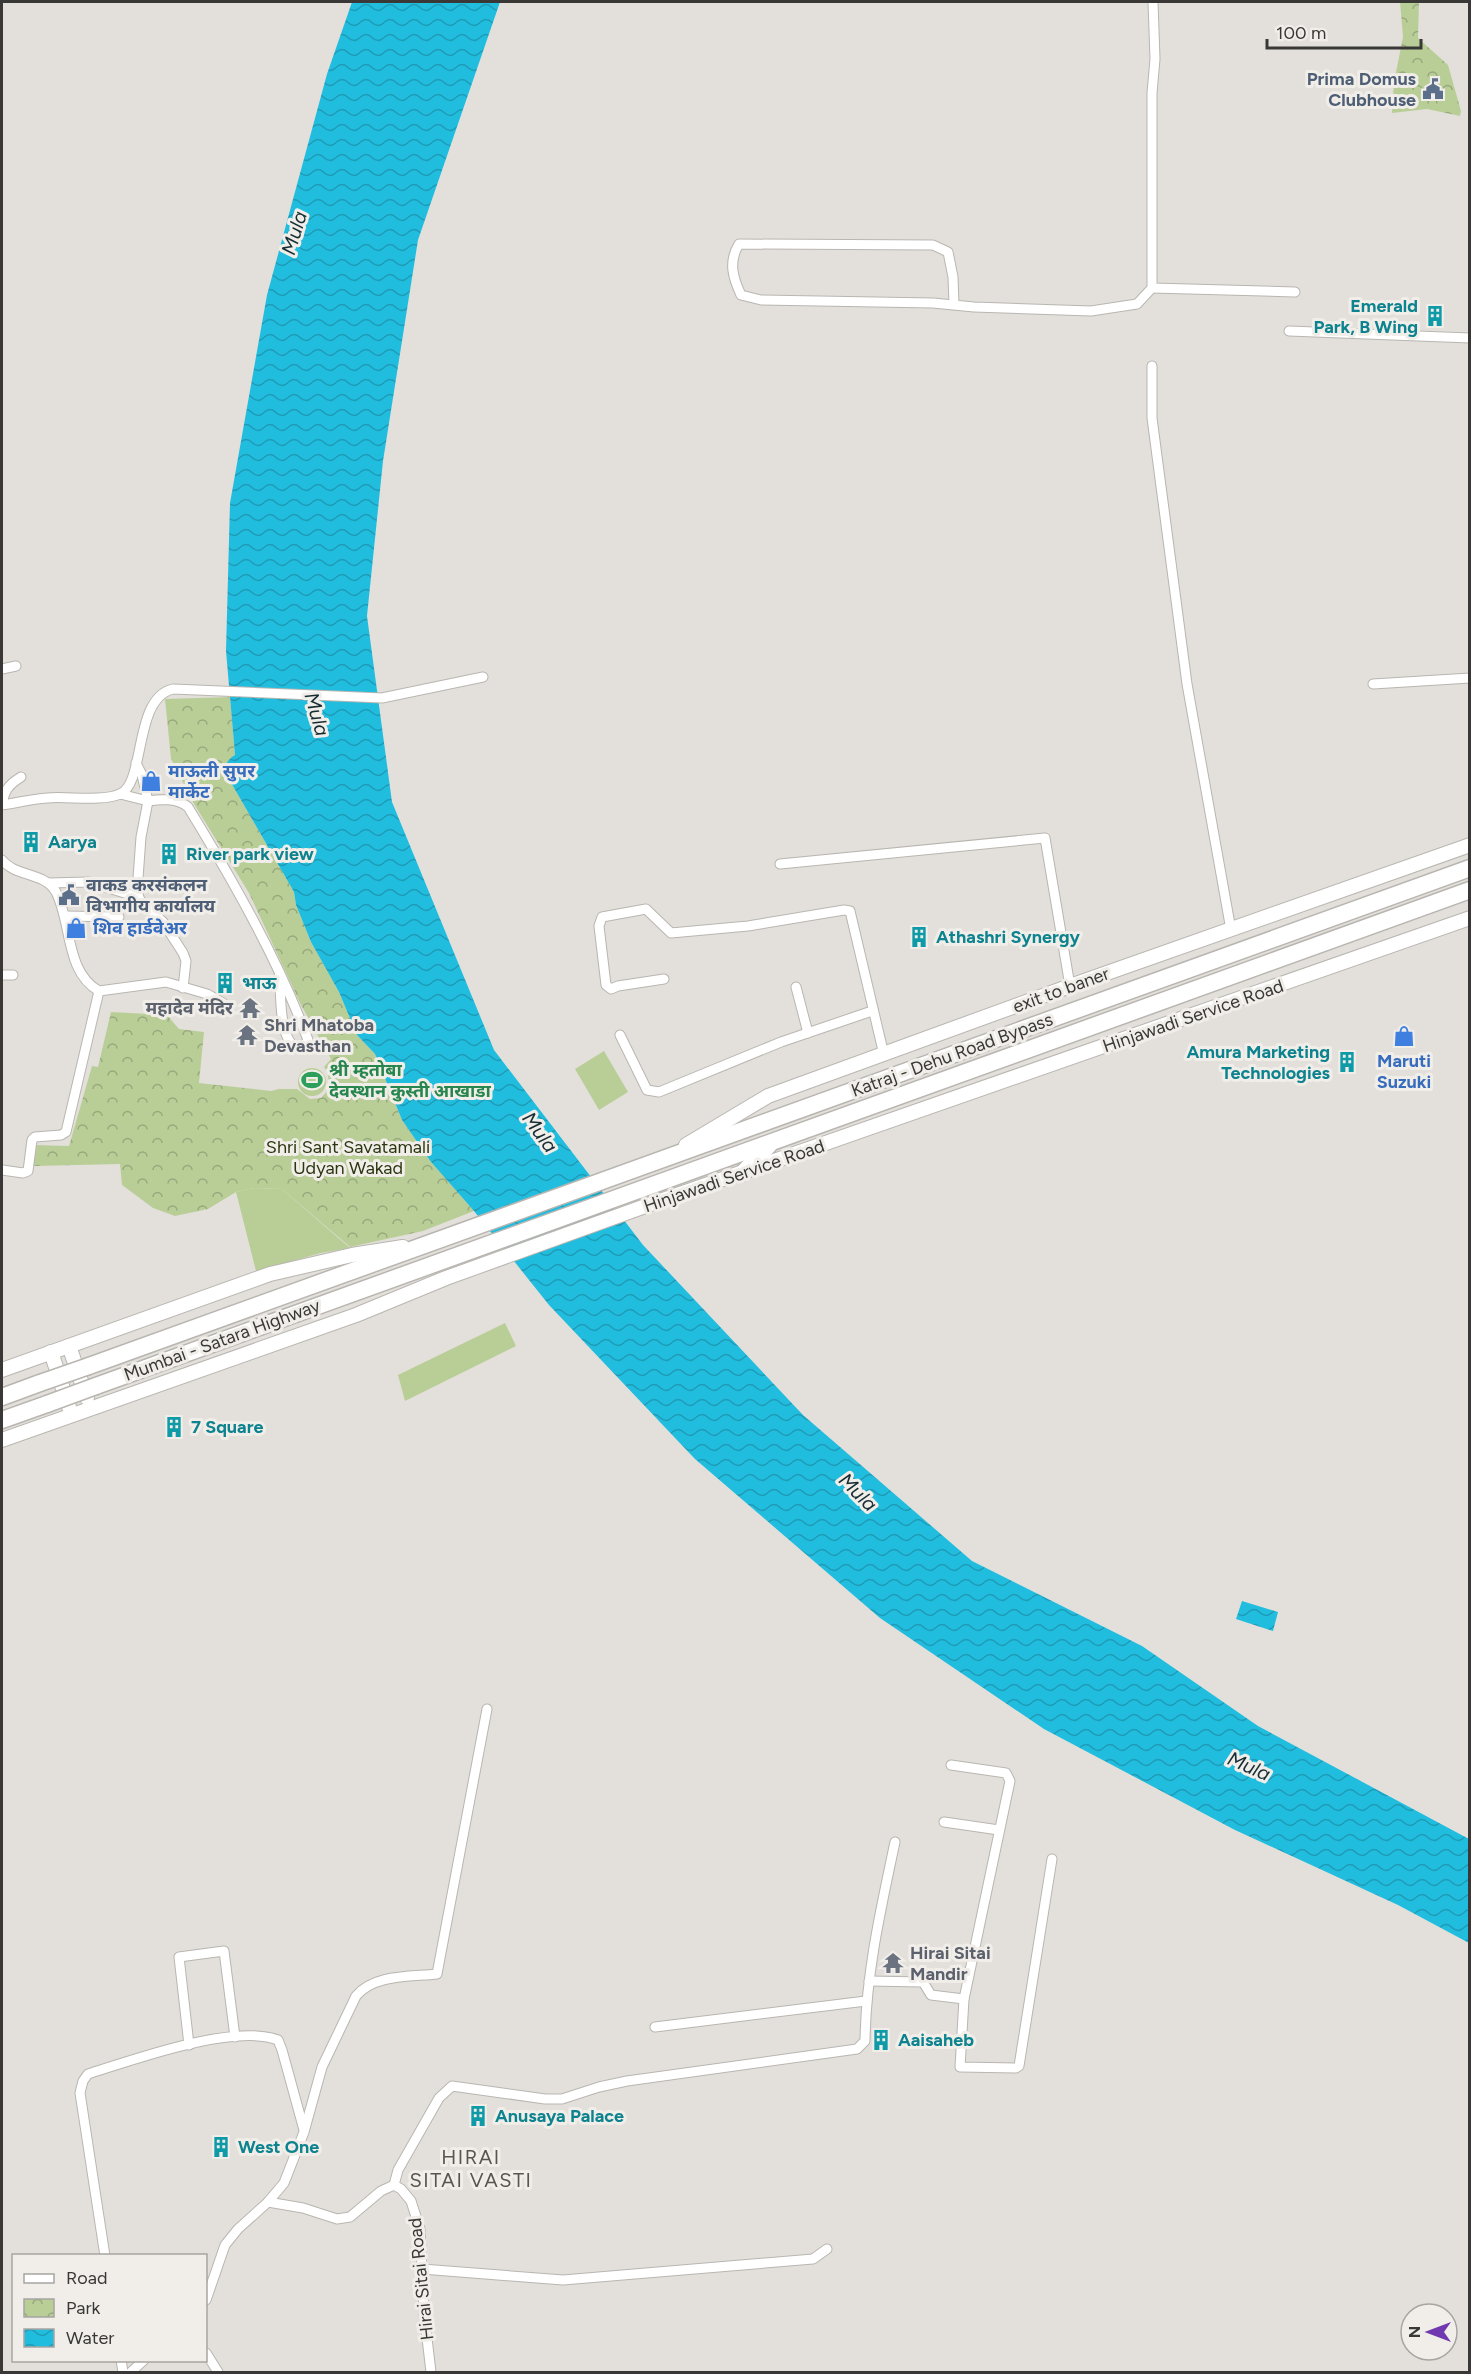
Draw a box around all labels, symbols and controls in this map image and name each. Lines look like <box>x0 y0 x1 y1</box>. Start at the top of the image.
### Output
scale bar <box>1267 12 1422 50</box>
text: 100 m <box>1276 22 1326 44</box>
place label: Prima Domus Clubhouse <box>1307 68 1417 111</box>
public building icon: Prima Domus Clubhouse <box>1421 77 1445 101</box>
water label: Mula <box>276 208 312 258</box>
place label: Emerald Park, B Wing <box>1314 295 1418 338</box>
building icon: Emerald Park, B Wing <box>1423 304 1447 328</box>
water label: Mula <box>299 689 335 739</box>
place label: माऊली सुपर मार्केट <box>168 760 256 803</box>
shop icon: माऊली सुपर मार्केट <box>139 769 163 793</box>
building icon: Aarya <box>19 830 43 854</box>
place label: Aarya <box>48 831 97 853</box>
building icon: River park view <box>157 842 181 866</box>
place label: River park view <box>186 843 314 865</box>
place label: वाकड करसंकलन विभागीय कार्यालय <box>86 874 216 917</box>
public building icon: वाकड करसंकलन विभागीय कार्यालय <box>57 883 81 907</box>
shop icon: शिव हार्डवेअर <box>64 916 88 940</box>
place label: शिव हार्डवेअर <box>93 917 188 939</box>
building icon: Athashri Synergy <box>907 925 931 949</box>
place label: Athashri Synergy <box>936 926 1081 948</box>
street label: exit to baner <box>1010 962 1112 1018</box>
building icon: भाऊ <box>213 971 237 995</box>
place label: भाऊ <box>242 972 277 994</box>
street label: Hinjawadi Service Road <box>1100 975 1286 1057</box>
temple icon: महादेव मंदिर <box>238 996 262 1020</box>
place label: महादेव मंदिर <box>145 997 234 1019</box>
street label: Katraj - Dehu Road Bypass <box>848 1008 1056 1102</box>
place label: Shri Mhatoba Devasthan <box>264 1014 374 1057</box>
temple icon: Shri Mhatoba Devasthan <box>235 1023 259 1047</box>
shop icon: Maruti Suzuki <box>1392 1024 1416 1048</box>
place label: Amura Marketing Technologies <box>1187 1041 1331 1084</box>
building icon: Amura Marketing Technologies <box>1335 1050 1359 1074</box>
place label: Maruti Suzuki <box>1377 1050 1431 1093</box>
place label: श्री म्हतोबा देवस्थान कुस्ती आखाडा <box>329 1059 492 1102</box>
sports icon: श्री म्हतोबा देवस्थान कुस्ती आखाडा <box>300 1068 324 1092</box>
water label: Mula <box>517 1107 563 1157</box>
street label: Hinjawadi Service Road <box>641 1135 827 1217</box>
park label: Shri Sant Savatamali Udyan Wakad <box>266 1136 430 1179</box>
street label: Mumbai - Satara Highway <box>121 1294 324 1386</box>
building icon: 7 Square <box>162 1415 186 1439</box>
place label: 7 Square <box>191 1416 264 1438</box>
water label: Mula <box>834 1468 882 1516</box>
water label: Mula <box>1224 1746 1274 1786</box>
place label: Hirai Sitai Mandir <box>910 1942 991 1985</box>
temple icon: Hirai Sitai Mandir <box>881 1951 905 1975</box>
building icon: Aaisaheb <box>869 2028 893 2052</box>
place label: Aaisaheb <box>898 2029 974 2051</box>
building icon: Anusaya Palace <box>466 2104 490 2128</box>
place label: Anusaya Palace <box>495 2105 624 2127</box>
building icon: West One <box>209 2135 233 2159</box>
place label: West One <box>238 2136 319 2158</box>
district label: HIRAI SITAI VASTI <box>409 2145 533 2192</box>
street label: Hirai Sitai Road <box>404 2217 438 2341</box>
legend <box>12 2254 207 2362</box>
text: Road <box>66 2267 107 2289</box>
text: Park <box>66 2297 101 2319</box>
north arrow <box>1399 2302 1459 2362</box>
text: N <box>1405 2326 1424 2338</box>
text: Water <box>66 2327 114 2349</box>

